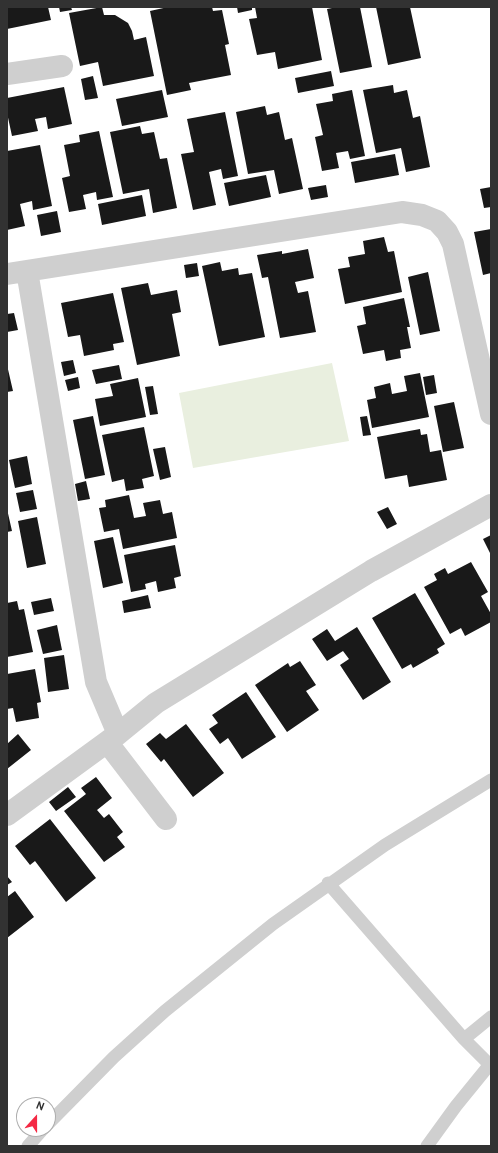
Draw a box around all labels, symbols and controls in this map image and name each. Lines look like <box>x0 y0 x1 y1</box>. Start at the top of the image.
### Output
north arrow <box>16 1097 56 1137</box>
text: N <box>34 1099 46 1115</box>

